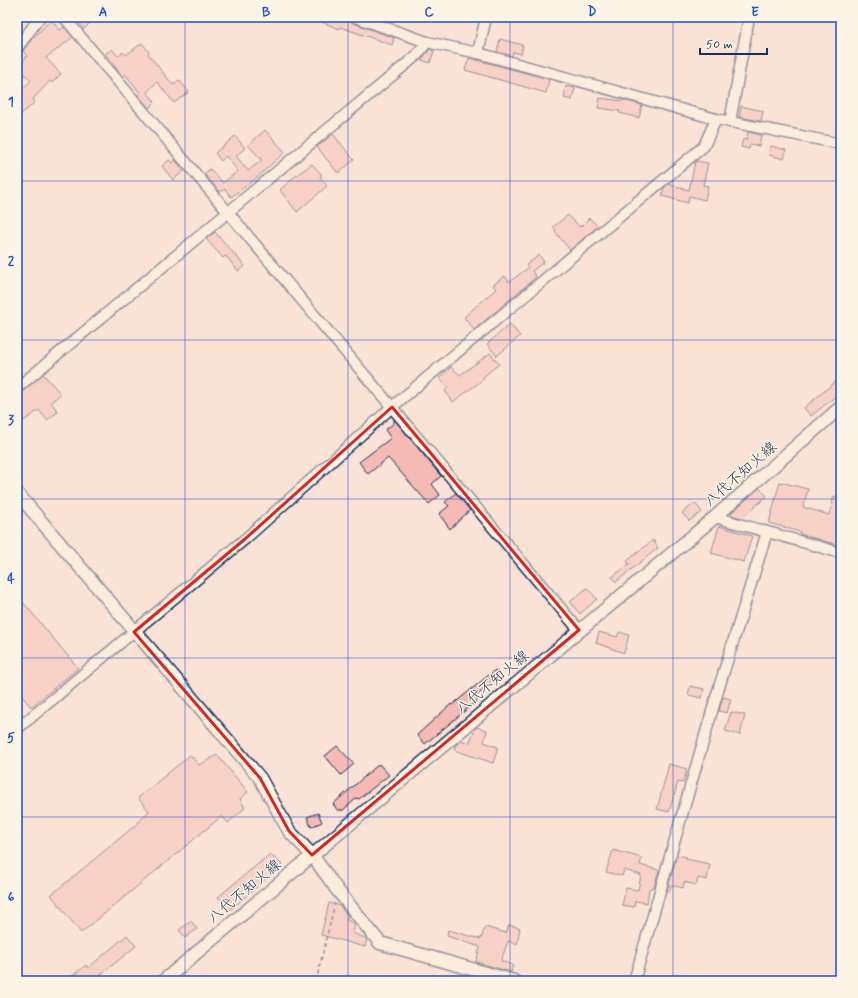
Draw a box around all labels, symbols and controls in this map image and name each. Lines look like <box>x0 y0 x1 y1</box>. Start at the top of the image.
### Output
text: A <box>99 4 107 21</box>
text: B <box>262 4 271 21</box>
text: C <box>424 4 434 21</box>
text: D <box>588 4 597 21</box>
text: E <box>751 4 759 21</box>
scale bar <box>700 30 767 56</box>
text: 50 m <box>706 37 733 53</box>
text: 1 <box>8 94 14 111</box>
text: 2 <box>8 253 15 270</box>
text: 3 <box>8 412 14 429</box>
street label: 八代不知火線 <box>700 438 781 512</box>
text: 4 <box>7 571 15 588</box>
street label: 八代不知火線 <box>452 646 534 719</box>
text: 5 <box>7 730 15 747</box>
street label: 八代不知火線 <box>204 855 286 928</box>
text: 6 <box>8 889 15 906</box>

